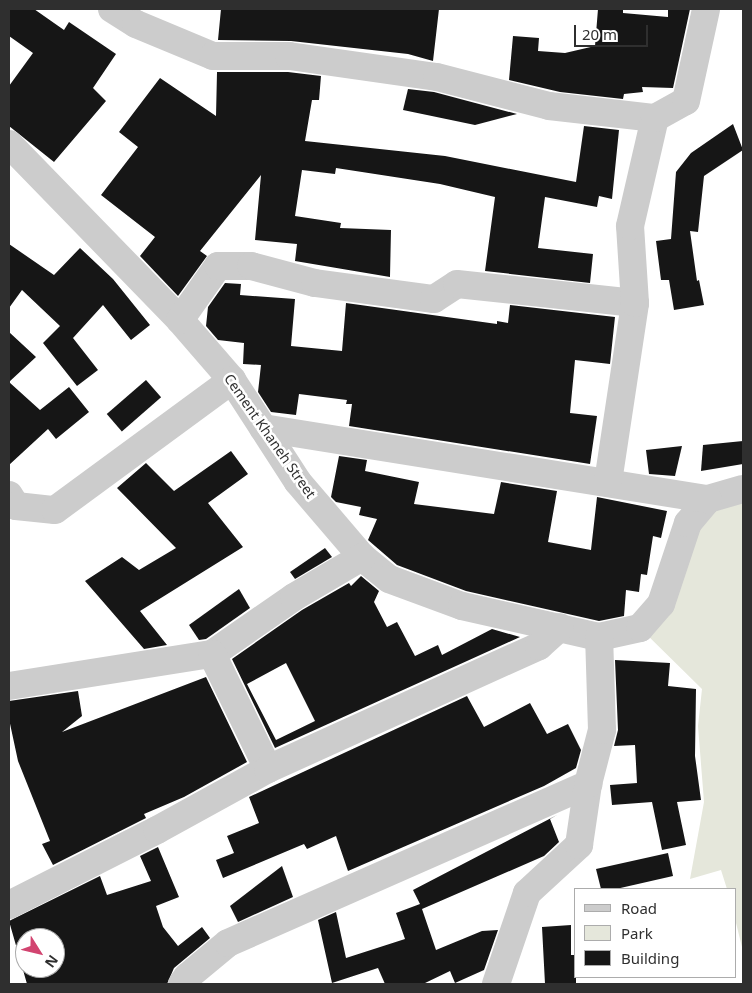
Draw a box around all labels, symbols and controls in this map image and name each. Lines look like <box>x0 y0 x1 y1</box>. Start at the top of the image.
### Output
scale bar <box>577 15 651 47</box>
text: 20 m <box>582 24 617 44</box>
street label: Cement Khaneh Street <box>221 370 319 502</box>
legend <box>574 888 737 978</box>
text: Road <box>621 898 657 918</box>
text: Park <box>621 923 653 943</box>
north arrow <box>15 928 65 978</box>
text: Building <box>621 948 679 968</box>
text: N <box>41 951 63 972</box>

